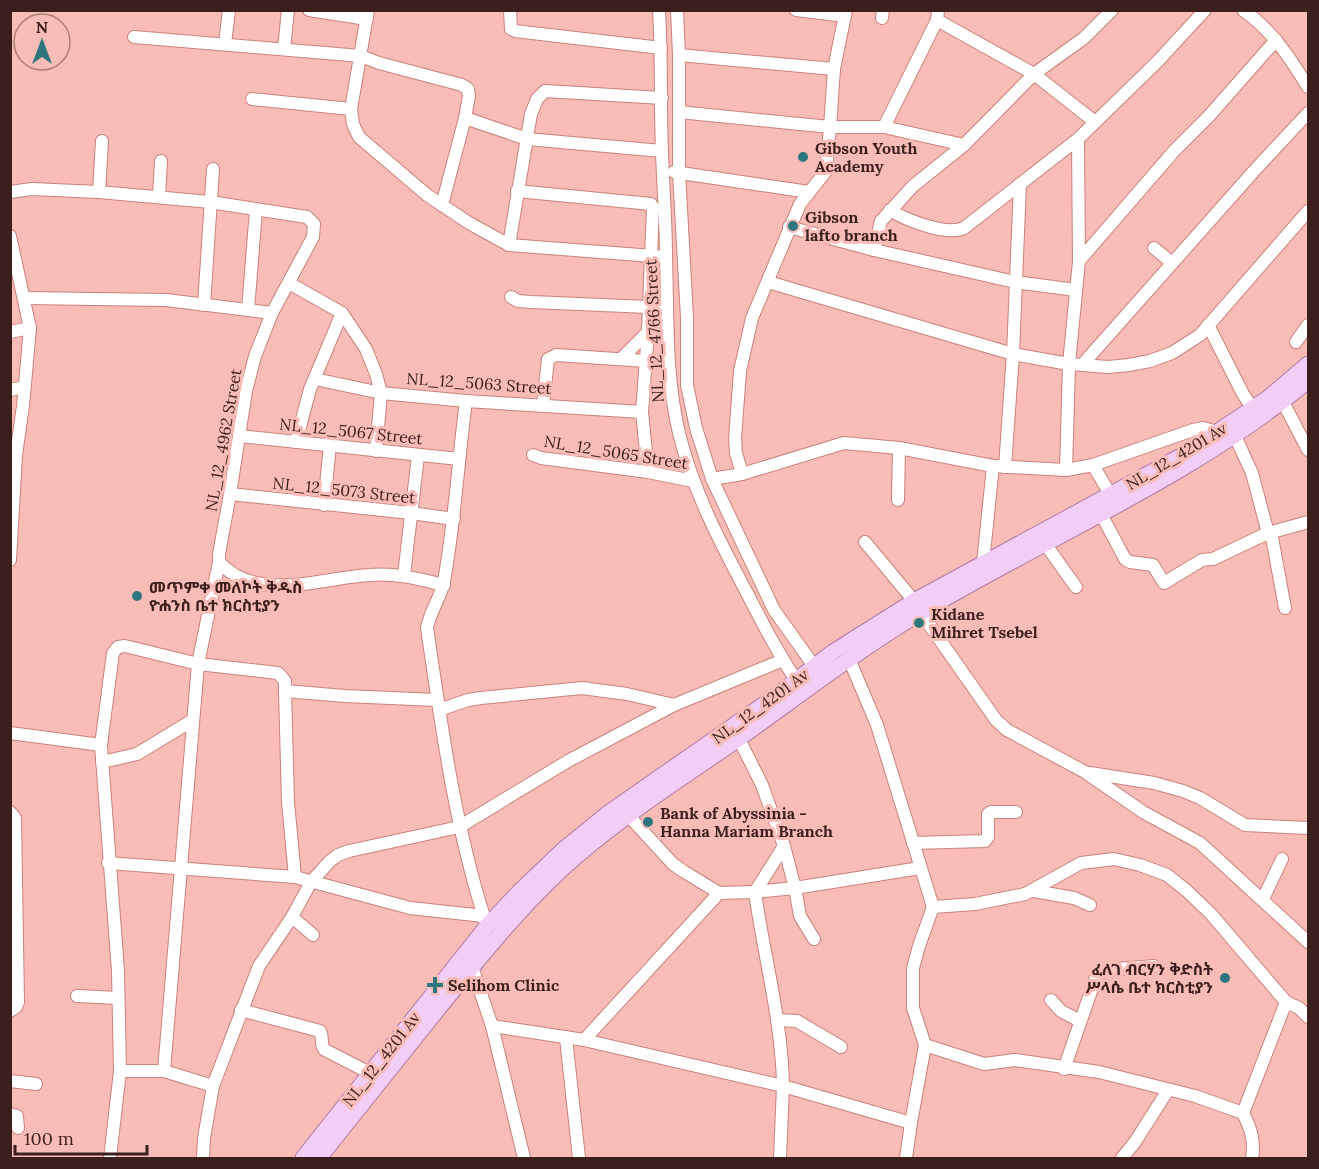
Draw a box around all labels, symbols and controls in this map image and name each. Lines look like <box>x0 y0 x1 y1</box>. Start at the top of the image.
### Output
north arrow <box>12 12 72 72</box>
text: N <box>36 17 48 37</box>
place label: Gibson Youth Academy <box>815 138 917 176</box>
marker: Gibson Youth Academy <box>796 150 810 164</box>
place label: Gibson lafto branch <box>805 207 898 245</box>
marker: Gibson lafto branch <box>786 219 800 233</box>
street label: NL_12_4766 Street <box>640 258 668 403</box>
street label: NL_12_4962 Street <box>201 366 246 513</box>
street label: NL_12_5063 Street <box>406 368 553 398</box>
street label: NL_12_5067 Street <box>278 414 424 449</box>
street label: NL_12_4201 Av <box>1122 418 1231 494</box>
street label: NL_12_5065 Street <box>543 431 690 473</box>
street label: NL_12_5073 Street <box>272 473 417 508</box>
place label: መጥምቀ መለኮት ቅዱስ ዮሐንስ ቤተ ክርስቲያን <box>149 577 302 615</box>
marker: መጥምቀ መለኮት ቅዱስ ዮሐንስ ቤተ ክርስቲያን <box>130 589 144 603</box>
place label: Kidane Mihret Tsebel <box>931 604 1038 642</box>
marker: Kidane Mihret Tsebel <box>912 616 926 630</box>
street label: NL_12_4201 Av <box>708 664 813 748</box>
place label: Bank of Abyssinia - Hanna Mariam Branch <box>660 803 833 841</box>
marker: Bank of Abyssinia - Hanna Mariam Branch <box>641 815 655 829</box>
place label: ፈለገ ብርሃን ቅድስት ሥላሴ ቤተ ክርስቲያን <box>1085 959 1213 997</box>
marker: ፈለገ ብርሃን ቅድስት ሥላሴ ቤተ ክርስቲያን <box>1218 971 1232 985</box>
place label: Selihom Clinic <box>448 975 560 995</box>
marker: Selihom Clinic <box>426 976 444 994</box>
street label: NL_12_4201 Av <box>338 1007 425 1110</box>
scale bar <box>15 1118 147 1156</box>
text: 100 m <box>24 1127 74 1150</box>

